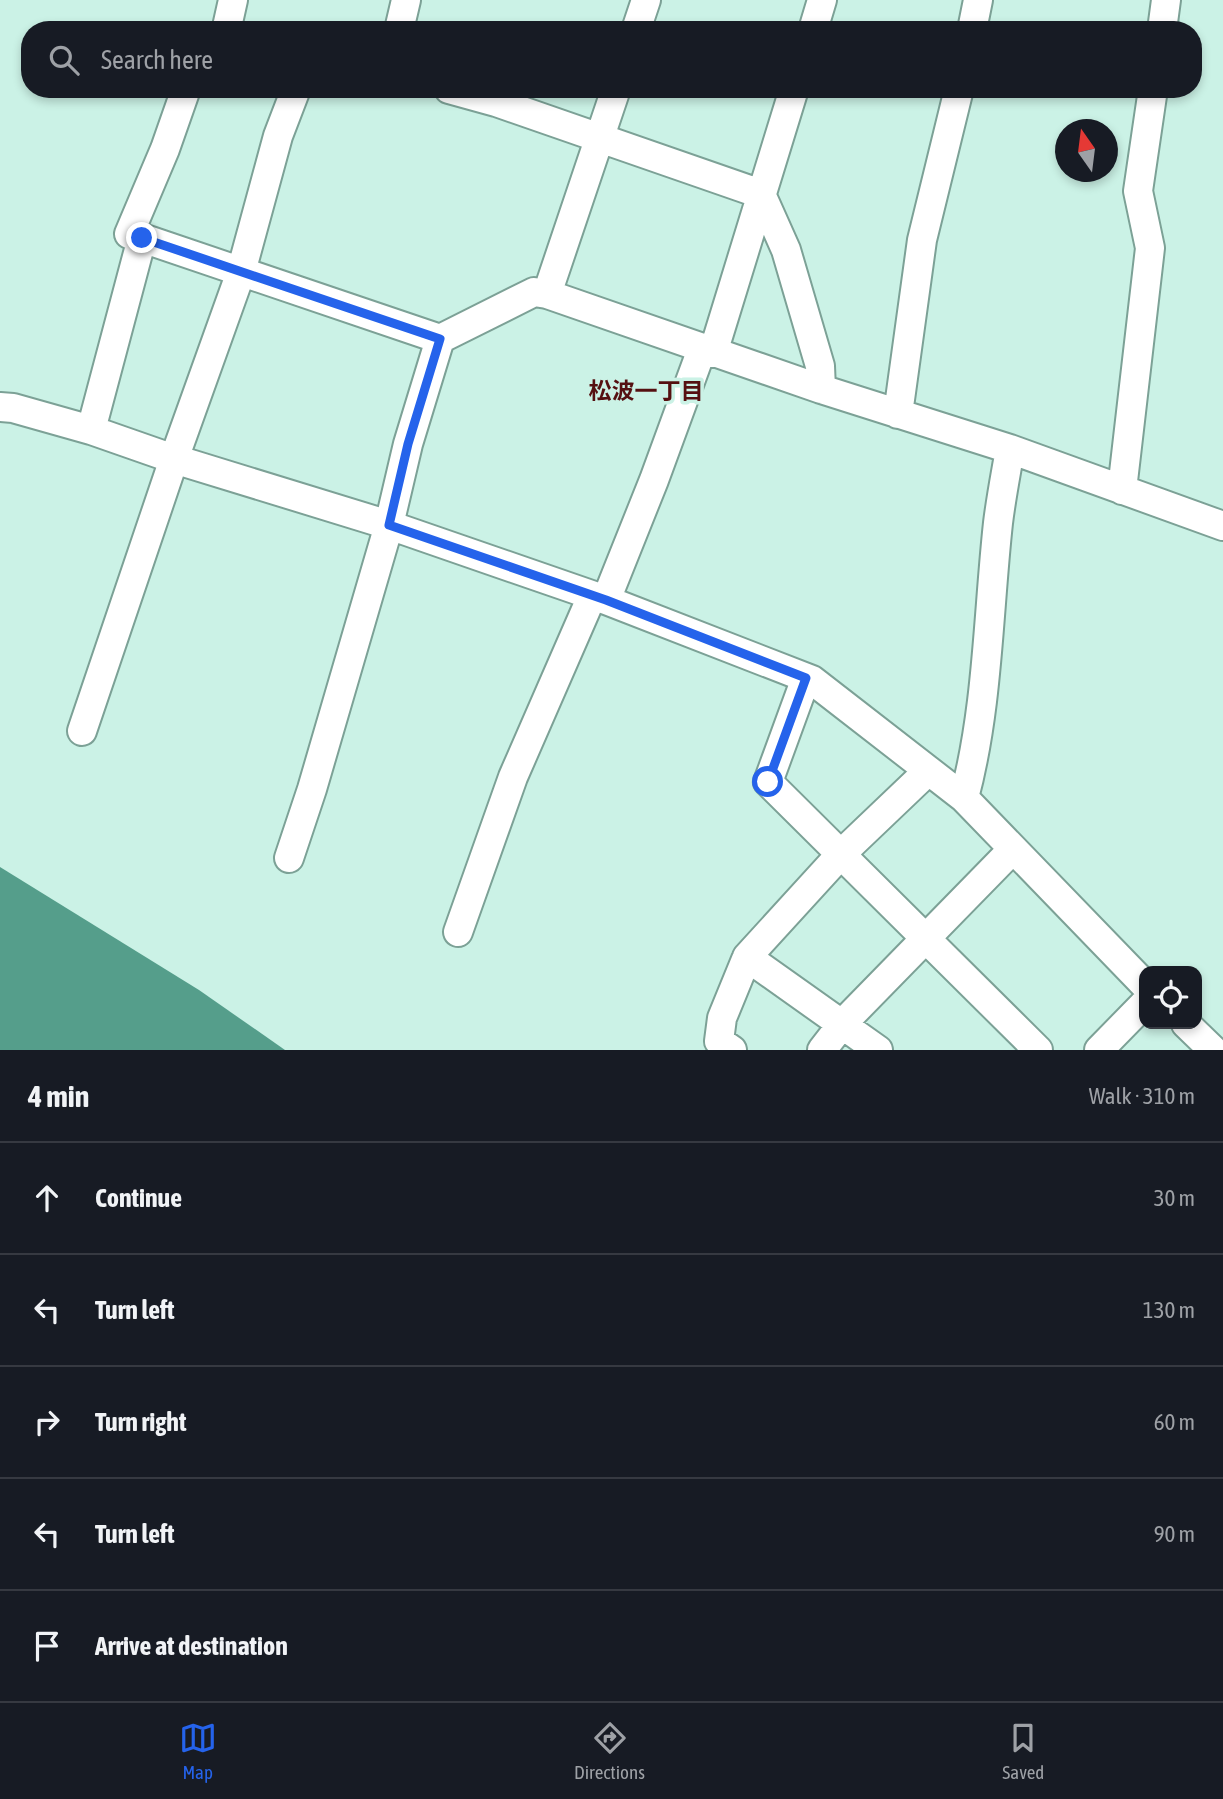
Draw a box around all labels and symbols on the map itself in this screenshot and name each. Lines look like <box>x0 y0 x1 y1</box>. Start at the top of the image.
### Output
north arrow <box>1055 119 1118 182</box>
route end <box>126 222 157 253</box>
district label: 松波一丁目 <box>589 378 704 404</box>
route start <box>752 766 783 797</box>

